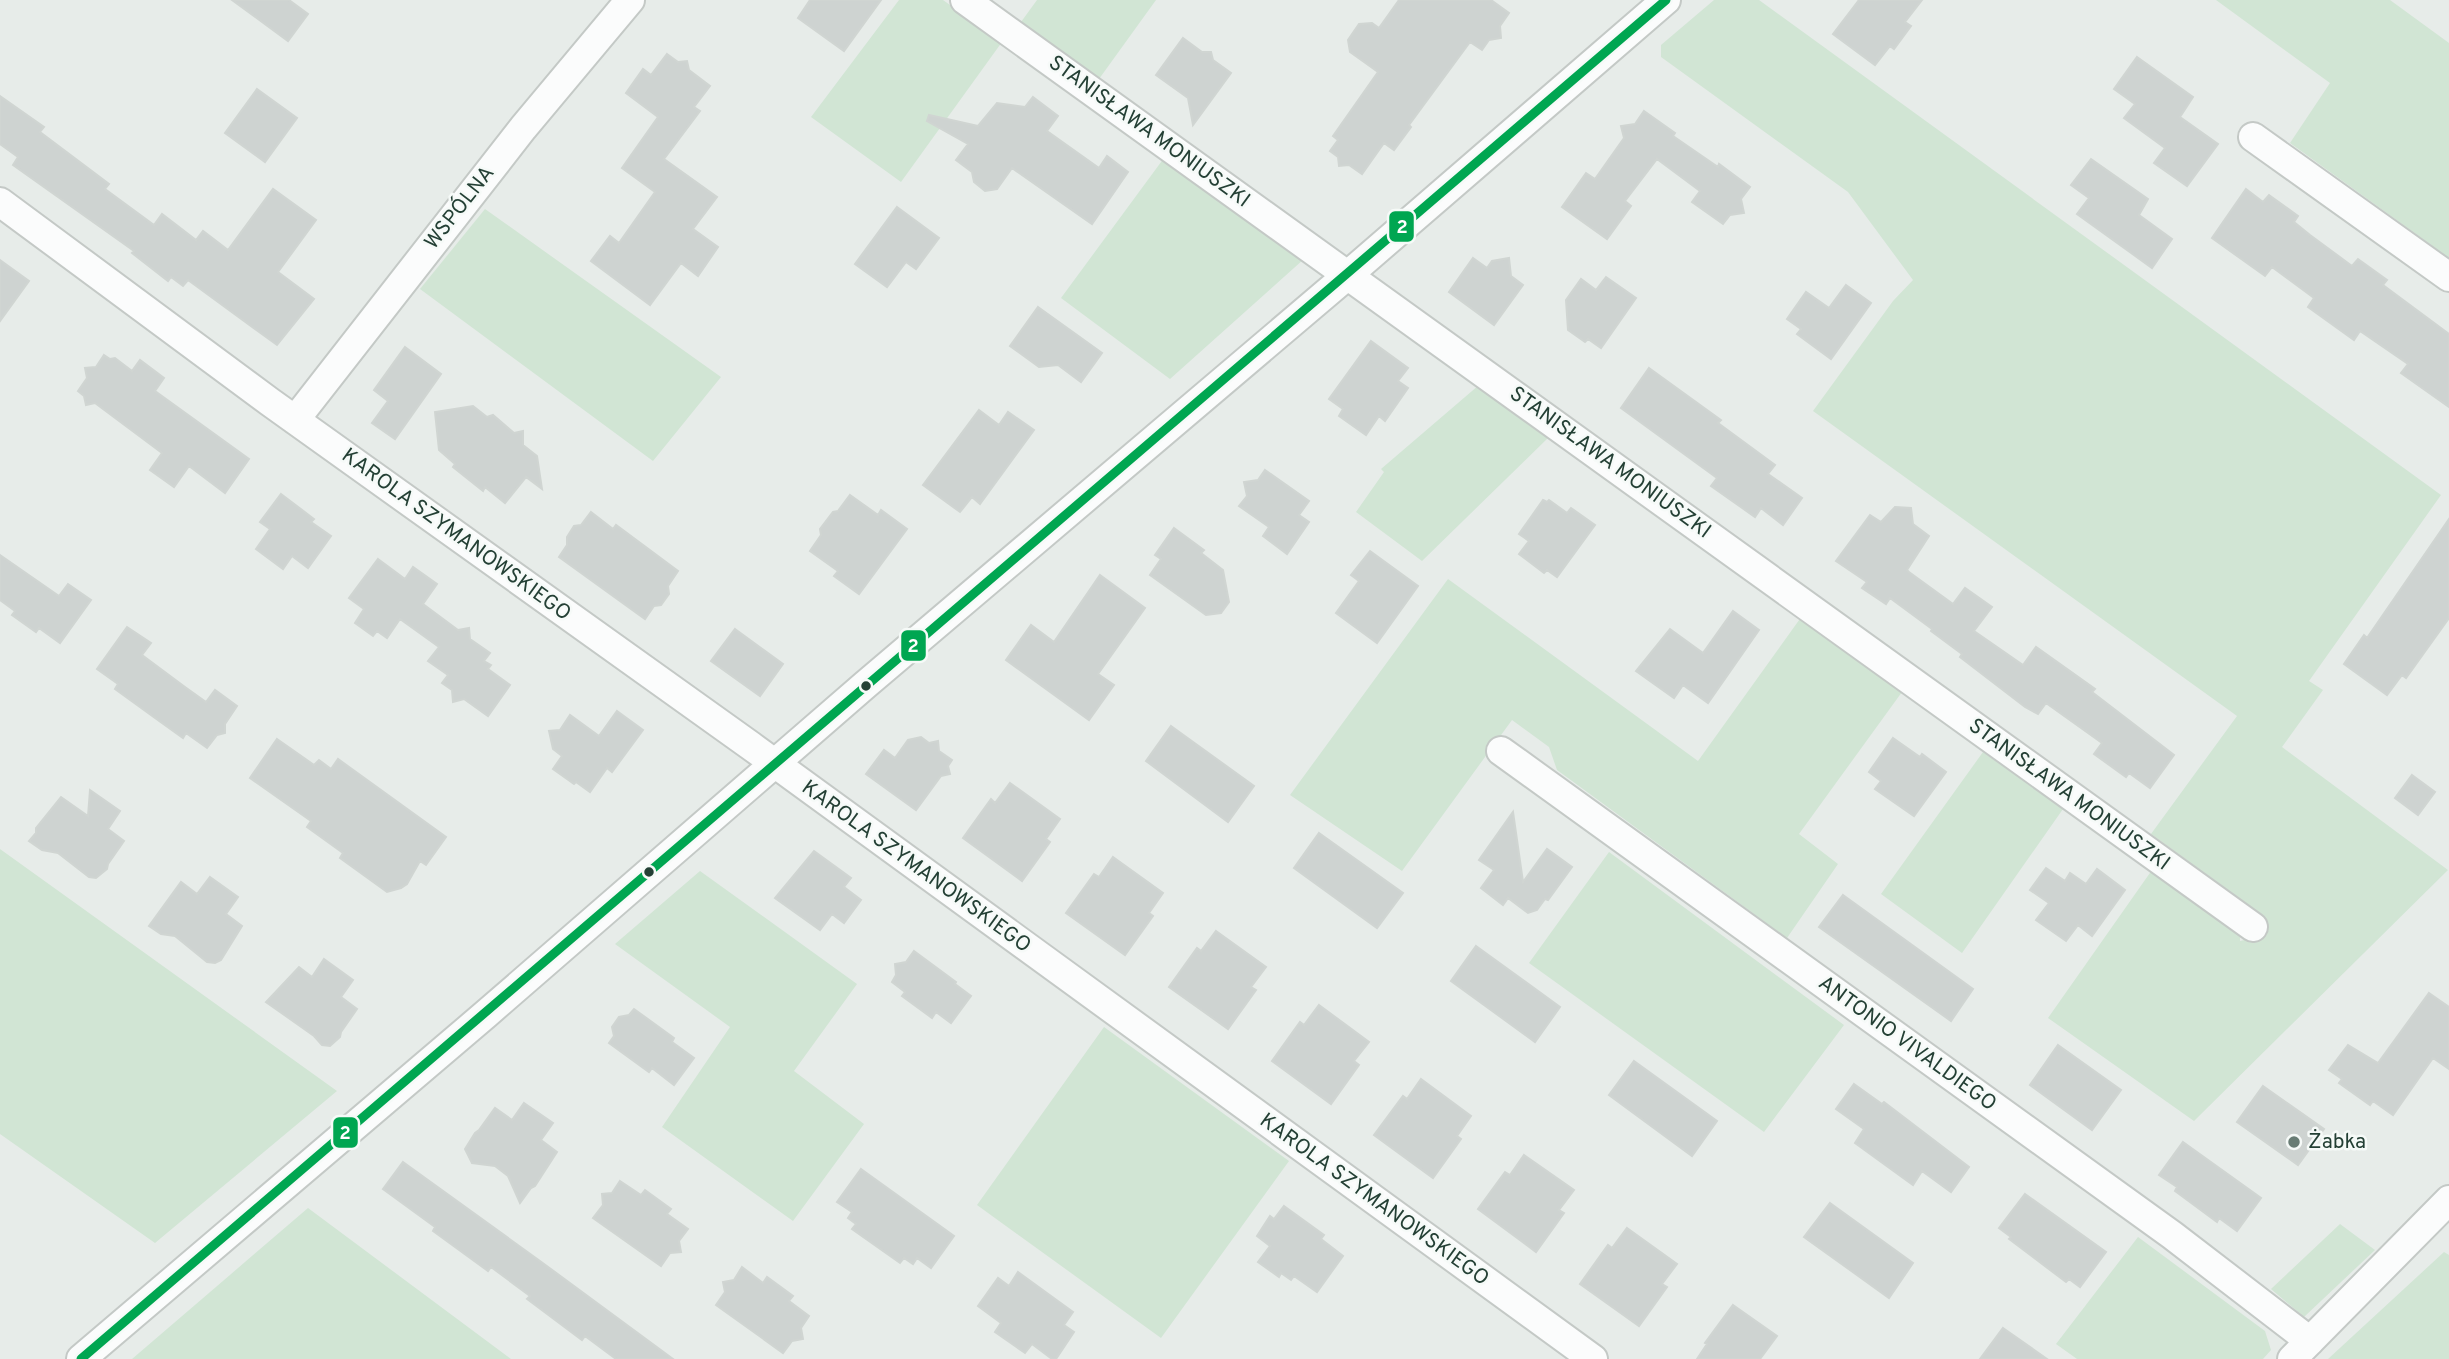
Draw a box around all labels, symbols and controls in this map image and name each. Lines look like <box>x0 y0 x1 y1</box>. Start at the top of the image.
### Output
street label: STANISŁAWA MONIUSZKI <box>1043 50 1255 214</box>
street label: WSPÓLNA <box>418 160 501 255</box>
line badge: 2 <box>1388 210 1415 243</box>
text: 2 <box>1396 216 1408 240</box>
street label: STANISŁAWA MONIUSZKI <box>1504 381 1716 545</box>
street label: KAROLA SZYMANOWSKIEGO <box>336 443 576 627</box>
line badge: 2 <box>900 629 927 662</box>
text: 2 <box>907 635 919 659</box>
unlabelled marker <box>859 679 873 693</box>
street label: STANISŁAWA MONIUSZKI <box>1963 713 2175 877</box>
street label: KAROLA SZYMANOWSKIEGO <box>796 775 1036 959</box>
unlabelled marker <box>642 865 656 879</box>
street label: ANTONIO VIVALDIEGO <box>1813 970 2001 1118</box>
street label: KAROLA SZYMANOWSKIEGO <box>1254 1108 1494 1292</box>
line badge: 2 <box>332 1116 359 1149</box>
text: 2 <box>339 1122 351 1146</box>
place label: Żabka <box>2308 1129 2366 1156</box>
marker: Żabka <box>2286 1134 2302 1150</box>

